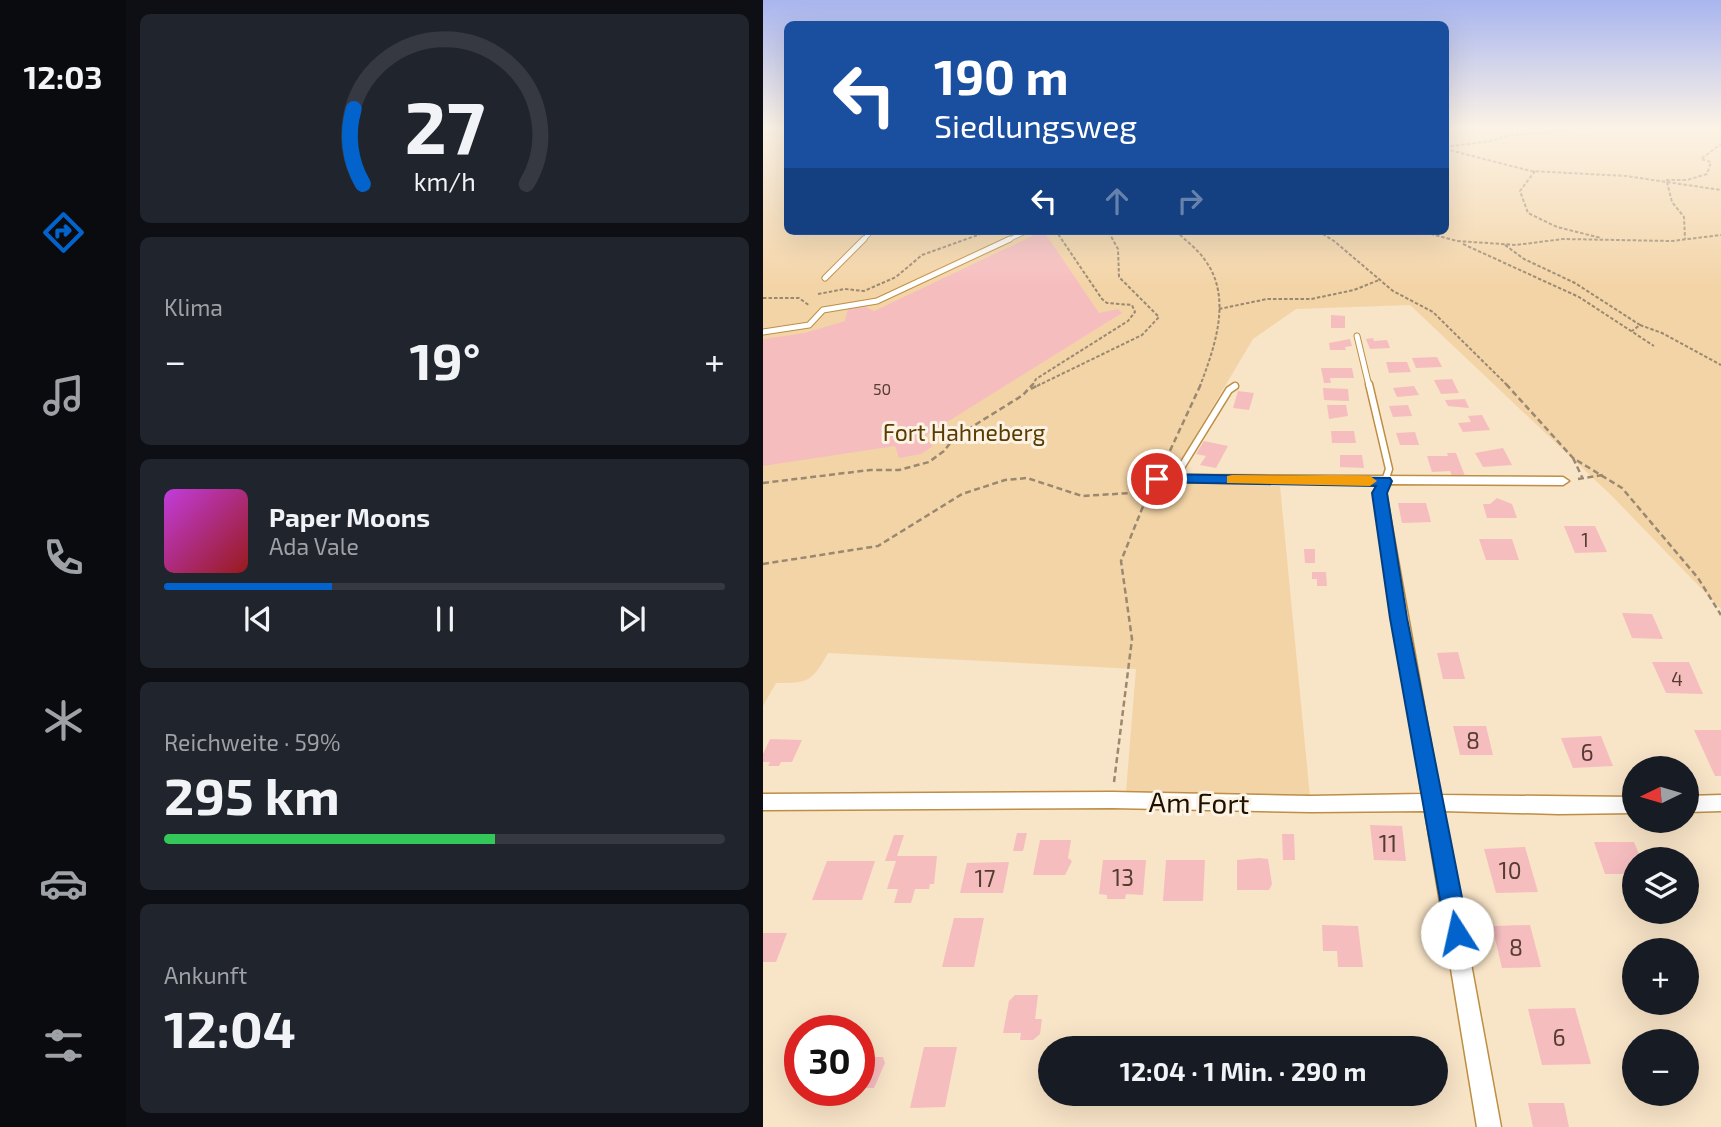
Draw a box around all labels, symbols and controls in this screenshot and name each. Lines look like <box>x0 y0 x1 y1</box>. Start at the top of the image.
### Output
text: 190 m <box>934 46 1069 105</box>
icon: left <box>819 49 910 140</box>
text: 12:03 <box>24 57 102 95</box>
text: 27 <box>404 82 485 170</box>
text: Siedlungsweg <box>934 106 1137 144</box>
text: km/h <box>413 166 476 196</box>
icon: left <box>1025 182 1063 220</box>
icon: ahead <box>1098 182 1136 220</box>
icon: right <box>1171 182 1209 220</box>
icon: directions <box>39 208 88 257</box>
text: Klima <box>164 293 223 321</box>
text: 19° <box>410 328 481 390</box>
text: − <box>164 337 186 383</box>
text: + <box>704 337 725 383</box>
icon: music <box>39 371 88 420</box>
house number: 50 <box>873 379 891 398</box>
park label: Fort Hahneberg <box>883 418 1046 446</box>
pin <box>1127 449 1187 509</box>
icon: arrive <box>1138 460 1176 498</box>
text: Paper Moons <box>269 501 430 532</box>
house number: 1 <box>1581 528 1589 551</box>
text: Ada Vale <box>269 532 359 560</box>
icon: phone <box>39 533 88 582</box>
icon: previous <box>239 600 277 638</box>
icon: pause <box>426 600 464 638</box>
icon: next <box>613 600 651 638</box>
house number: 4 <box>1671 667 1683 690</box>
icon: climate <box>39 696 88 745</box>
house number: 8 <box>1466 726 1480 754</box>
text: Reichweite · 59% <box>164 728 341 756</box>
house number: 6 <box>1580 738 1594 766</box>
north arrow <box>1622 756 1699 833</box>
map controls <box>1622 756 1699 1106</box>
text: 295 km <box>164 763 340 825</box>
street label: Am Fort <box>1148 784 1250 820</box>
house number: 11 <box>1379 829 1397 857</box>
button: layers <box>1622 847 1699 924</box>
house number: 10 <box>1498 856 1522 884</box>
icon: car <box>39 859 88 908</box>
house number: 13 <box>1112 863 1134 891</box>
house number: 17 <box>975 864 996 892</box>
position arrow <box>1420 896 1494 970</box>
house number: 8 <box>1509 933 1523 961</box>
button: + <box>1622 938 1699 1015</box>
text: Ankunft <box>164 961 247 989</box>
text: 12:04 <box>164 996 296 1058</box>
speed limit sign: 30 <box>784 1015 875 1106</box>
icon: filters <box>39 1021 88 1070</box>
house number: 6 <box>1552 1023 1566 1051</box>
button: − <box>1622 1029 1699 1106</box>
text: 12:04 · 1 Min. · 290 m <box>1120 1055 1366 1086</box>

